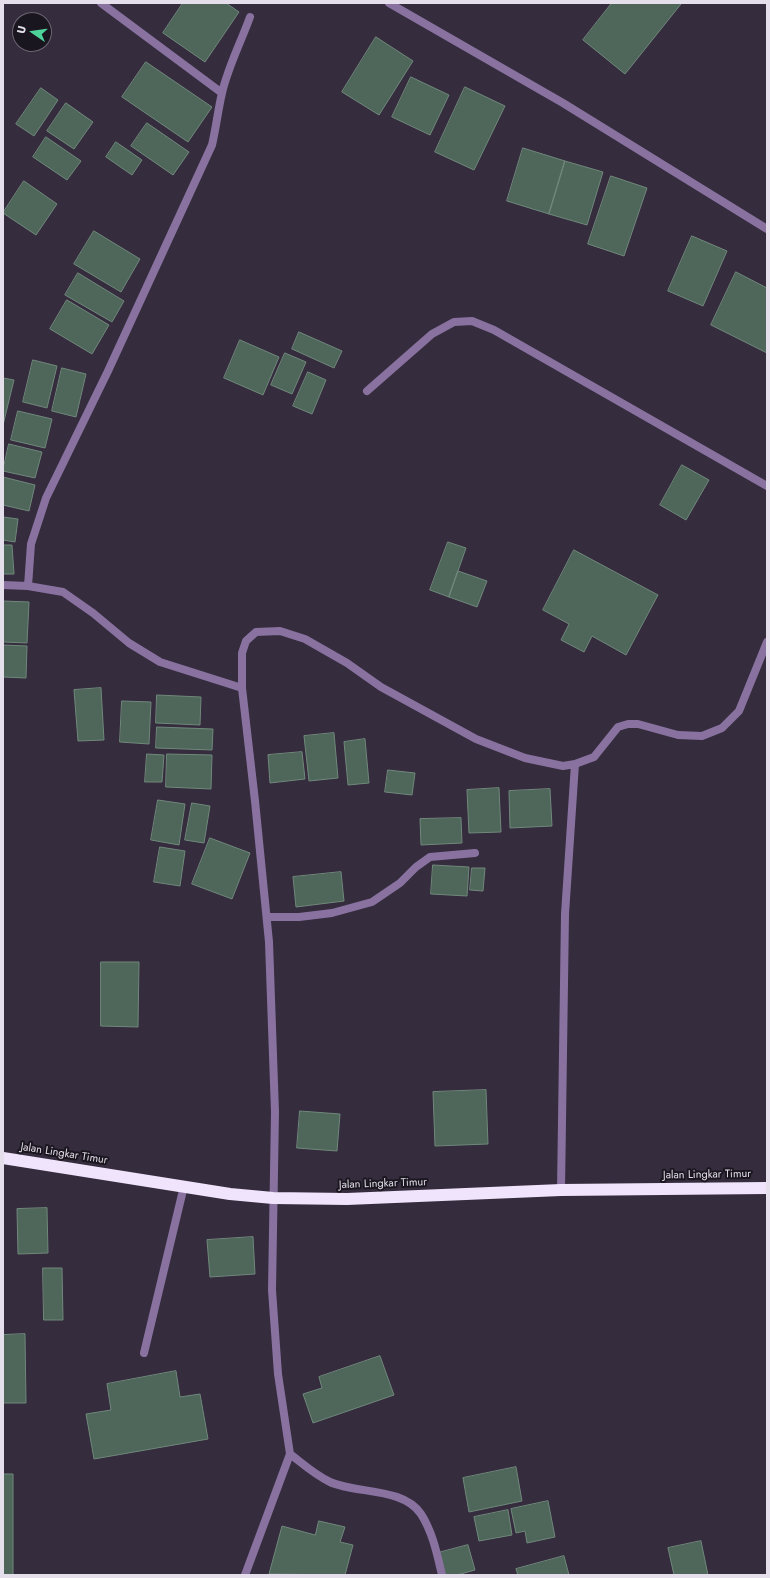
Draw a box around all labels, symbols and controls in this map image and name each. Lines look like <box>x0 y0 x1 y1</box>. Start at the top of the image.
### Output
north arrow <box>12 12 52 52</box>
text: U <box>13 24 30 35</box>
street label: Jalan Lingkar Timur <box>20 1141 108 1167</box>
street label: Jalan Lingkar Timur <box>663 1168 751 1182</box>
street label: Jalan Lingkar Timur <box>339 1176 427 1192</box>

